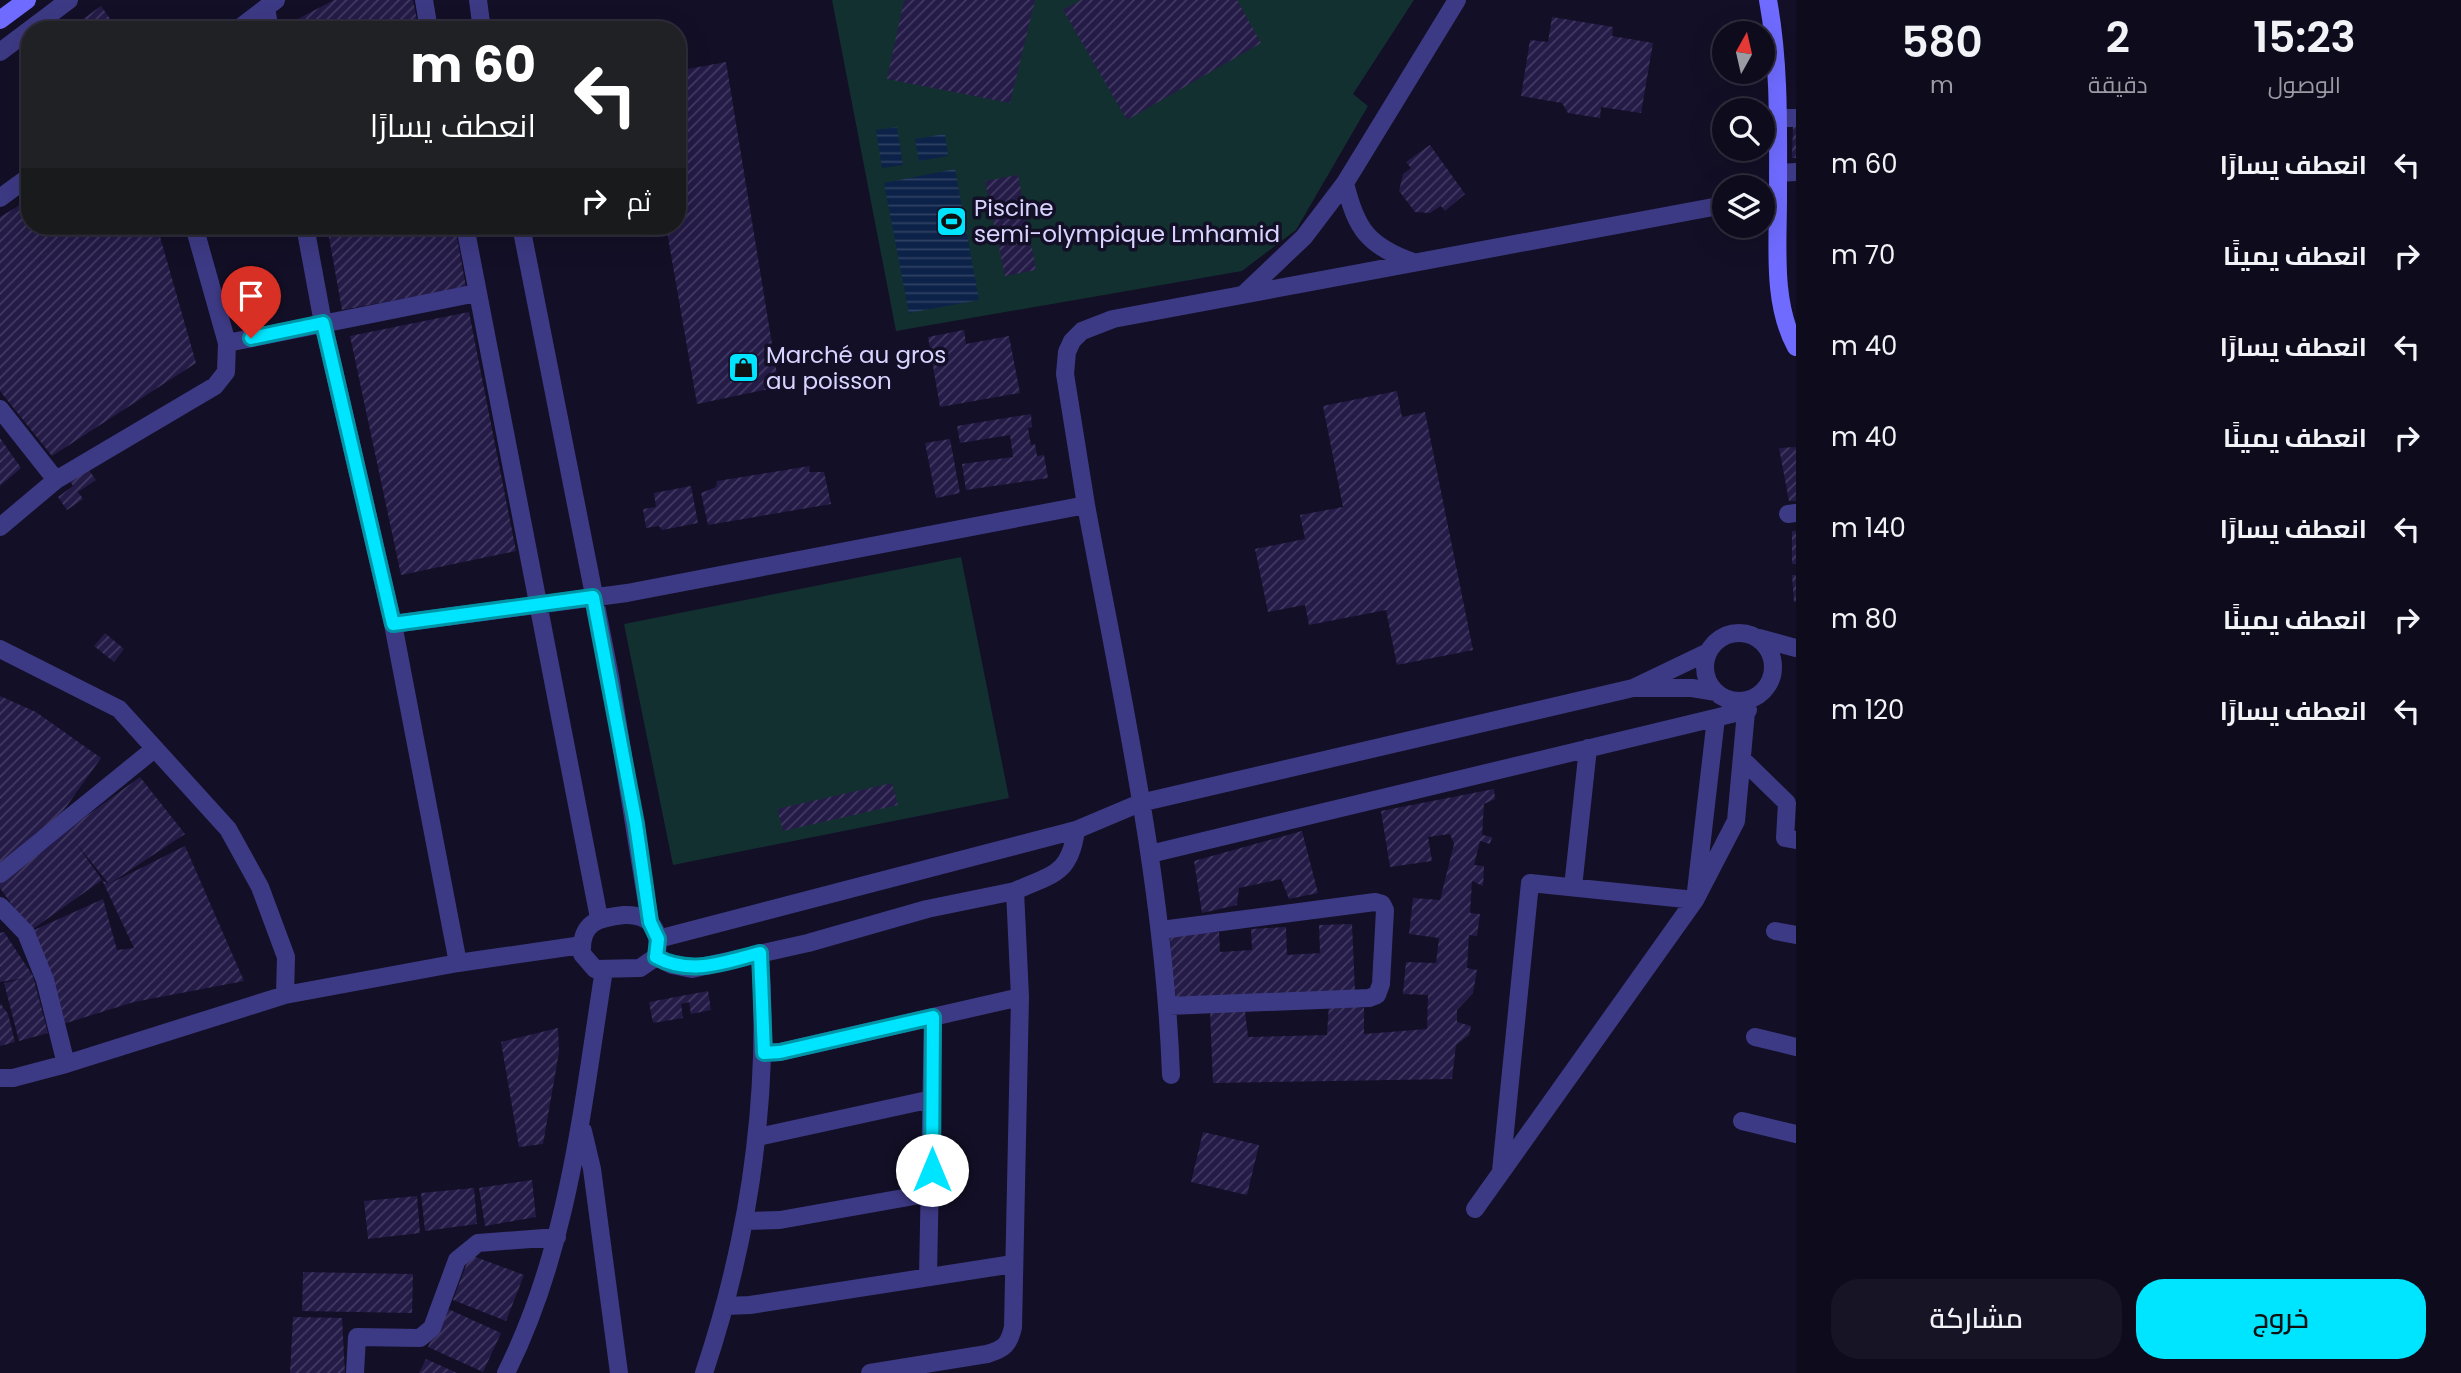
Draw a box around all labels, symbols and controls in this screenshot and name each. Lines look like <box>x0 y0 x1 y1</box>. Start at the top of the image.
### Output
text: 2 <box>2106 8 2130 67</box>
text: 15:23 <box>2253 8 2356 67</box>
text: 580 <box>1901 13 1983 72</box>
north arrow <box>1712 21 1774 84</box>
map controls <box>1712 21 1775 238</box>
text: 60 m <box>411 31 536 99</box>
icon: left <box>560 49 651 140</box>
text: m <box>1930 69 1954 101</box>
text: دقيقة <box>2088 69 2148 101</box>
text: الوصول <box>2268 69 2341 101</box>
button: search <box>1712 98 1775 161</box>
text: انعطف يسارًا <box>370 103 536 148</box>
text: 60 m <box>1831 146 1898 182</box>
icon: left <box>2388 146 2426 184</box>
text: انعطف يسارًا <box>2220 147 2367 183</box>
button: layers <box>1712 175 1775 238</box>
icon: right <box>575 182 613 220</box>
text: ثم <box>627 184 651 220</box>
place label: Piscine semi-olympique Lmhamid <box>974 192 1280 250</box>
sports icon: Piscine semi-olympique Lmhamid <box>934 204 968 238</box>
text: 70 m <box>1831 237 1895 273</box>
icon: right <box>2388 237 2426 275</box>
text: انعطف يمينًا <box>2223 238 2367 274</box>
pin <box>221 266 281 338</box>
icon: arrive <box>232 277 270 315</box>
text: 40 m <box>1831 328 1897 364</box>
icon: left <box>2388 328 2426 366</box>
text: انعطف يسارًا <box>2220 329 2367 365</box>
place label: Marché au gros au poisson <box>766 339 946 397</box>
shop icon: Marché au gros au poisson <box>726 351 760 385</box>
text: 40 m <box>1831 419 1897 455</box>
icon: right <box>2388 419 2426 457</box>
text: انعطف يمينًا <box>2223 420 2367 456</box>
text: 140 m <box>1831 510 1906 546</box>
icon: left <box>2388 510 2426 548</box>
text: انعطف يسارًا <box>2220 511 2367 547</box>
text: 80 m <box>1831 601 1897 637</box>
icon: right <box>2388 601 2426 639</box>
text: انعطف يمينًا <box>2223 602 2367 638</box>
text: 120 m <box>1831 692 1904 728</box>
icon: left <box>2388 692 2426 730</box>
text: انعطف يسارًا <box>2220 693 2367 729</box>
position arrow <box>895 1133 969 1207</box>
button: مشاركة <box>1831 1279 2122 1359</box>
button: خروج <box>2136 1279 2426 1359</box>

